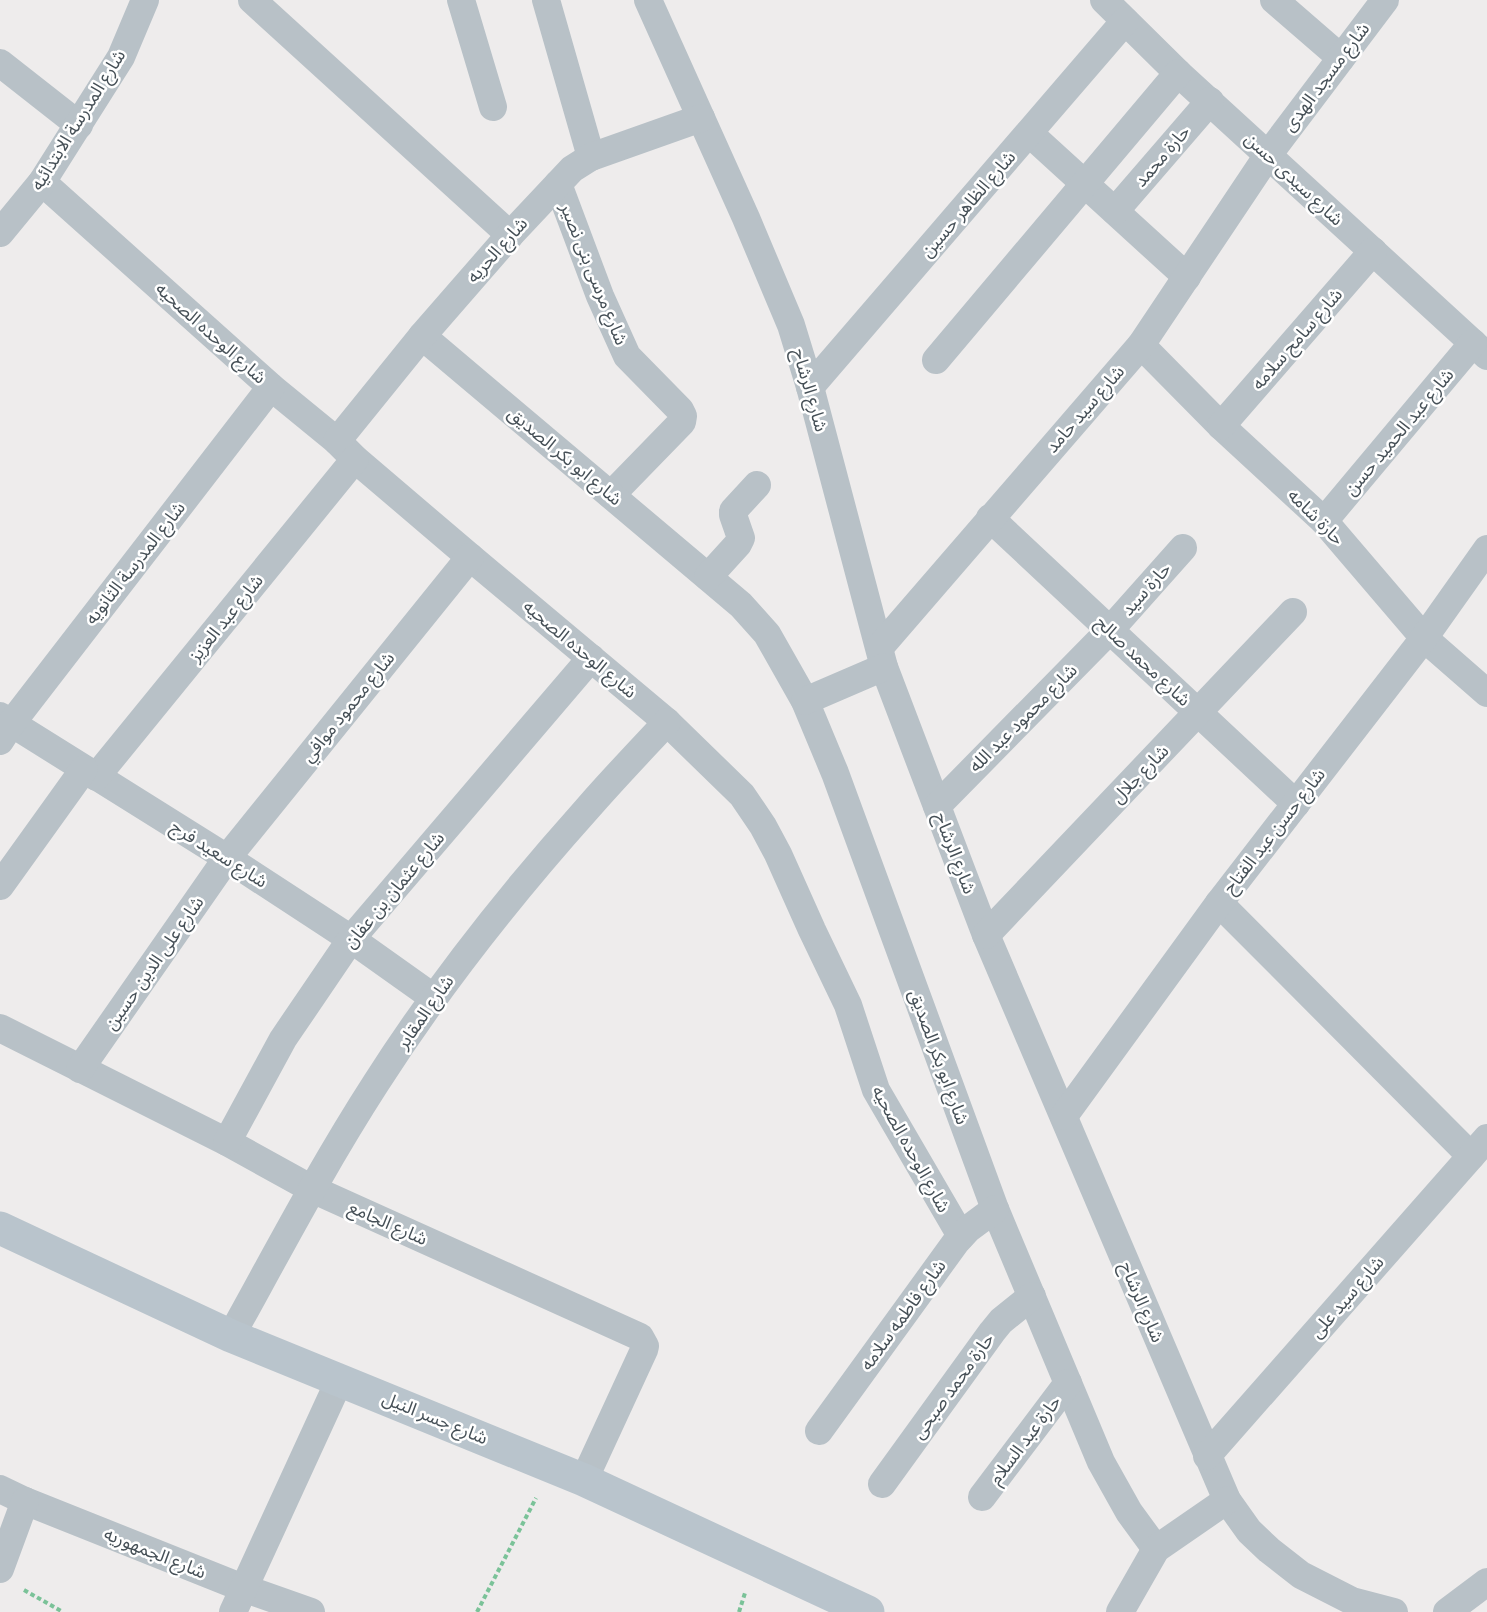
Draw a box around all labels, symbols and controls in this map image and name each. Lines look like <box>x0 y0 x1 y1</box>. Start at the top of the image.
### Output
street label: شارع مسجد الهدى <box>1277 18 1377 138</box>
street label: شارع المدرسة الابتدائيه <box>25 45 133 196</box>
street label: حارة محمد <box>1129 120 1195 191</box>
street label: شارع سيدى حسن <box>1238 127 1349 232</box>
street label: شارع الظاهر حسين <box>915 146 1022 264</box>
street label: شارع مرسى بنى نصير <box>552 198 633 349</box>
street label: شارع الحريه <box>461 212 534 289</box>
street label: شارع الوحده الصحيه <box>149 277 272 391</box>
street label: شارع سامح سلامه <box>1246 283 1349 396</box>
street label: شارع الرشاح <box>785 345 833 435</box>
street label: شارع سيد حامد <box>1040 360 1131 459</box>
street label: شارع عبد الحميد حسن <box>1339 363 1461 502</box>
street label: شارع ابو بكر الصديق <box>502 401 627 512</box>
street label: حارة شامه <box>1283 483 1350 550</box>
street label: شارع المدرسة الثانويه <box>79 497 192 631</box>
street label: حارة سيد <box>1116 557 1175 620</box>
street label: شارع عبد العزيز <box>183 569 270 669</box>
street label: شارع الوحده الصحيه <box>517 594 642 705</box>
street label: شارع محمد صالح <box>1089 611 1196 713</box>
street label: شارع محمود موافي <box>296 647 402 768</box>
street label: شارع محمود عبد الله <box>964 659 1084 779</box>
street label: شارع جلال <box>1106 739 1176 810</box>
street label: شارع حسن عبد الفتاح <box>1217 763 1332 900</box>
street label: شارع الرشاح <box>927 809 982 898</box>
street label: شارع سعيد فرج <box>165 815 272 895</box>
street label: شارع عثمان بن عفان <box>338 827 451 955</box>
street label: شارع على الدين حسين <box>99 891 211 1036</box>
street label: شارع المقابر <box>390 970 461 1056</box>
street label: شارع ابو بكر الصديق <box>902 986 975 1129</box>
street label: شارع الوحده الصحيه <box>864 1081 956 1218</box>
street label: شارع الجامع <box>344 1195 431 1253</box>
street label: شارع سيد على <box>1305 1251 1391 1345</box>
street label: شارع فاطمه سلامه <box>855 1255 953 1376</box>
street label: شارع الرشاح <box>1112 1258 1170 1347</box>
street label: حارة محمد صبحى <box>906 1328 999 1443</box>
street label: شارع جسر النيل <box>378 1386 491 1452</box>
street label: حارة عبد السلام <box>983 1390 1068 1491</box>
street label: شارع الجمهوريه <box>100 1522 210 1586</box>

